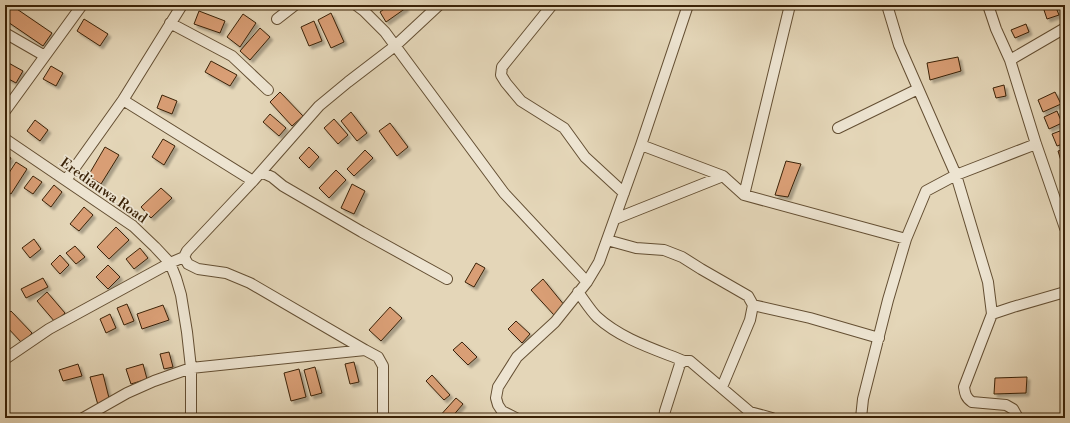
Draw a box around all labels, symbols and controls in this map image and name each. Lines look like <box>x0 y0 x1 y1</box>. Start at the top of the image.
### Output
street label: Erediauwa Road <box>56 154 151 228</box>

